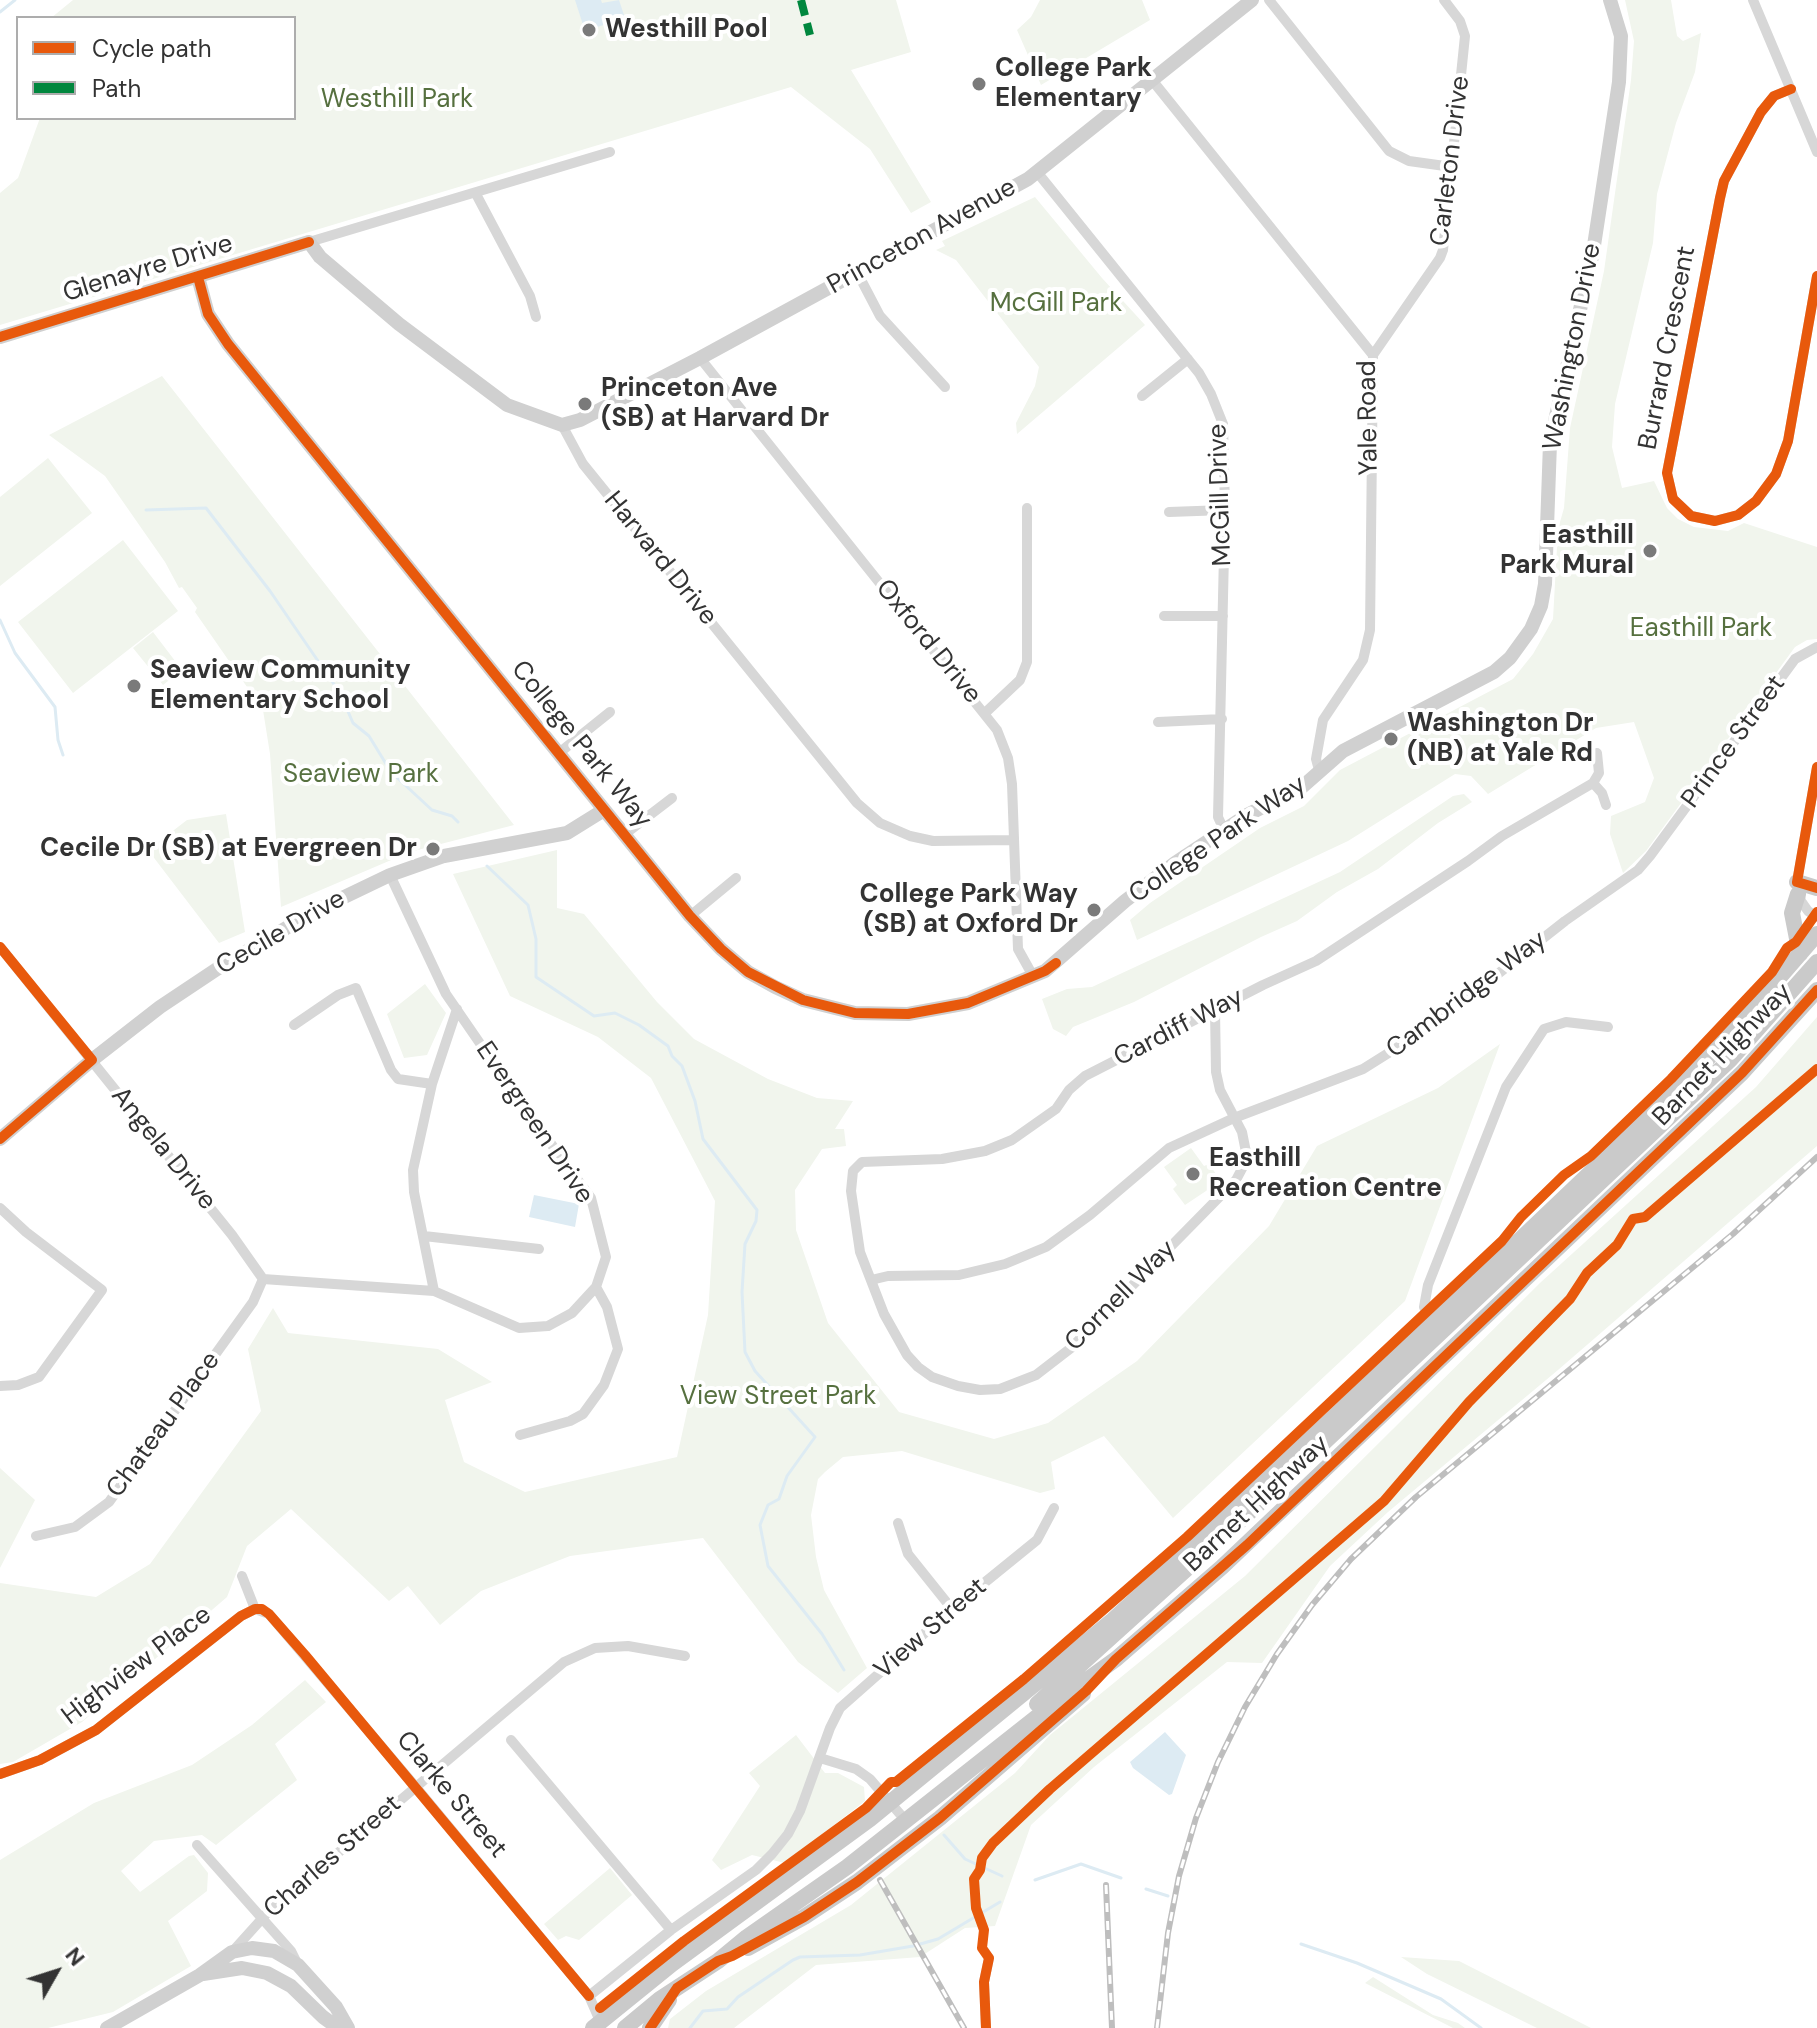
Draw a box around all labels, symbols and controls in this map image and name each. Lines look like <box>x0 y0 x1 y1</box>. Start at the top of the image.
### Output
place label: Westhill Pool <box>605 14 768 46</box>
legend <box>16 16 296 120</box>
marker: Westhill Pool <box>580 21 598 39</box>
text: Cycle path <box>92 33 211 64</box>
place label: College Park Elementary <box>995 53 1152 114</box>
text: Path <box>92 73 141 104</box>
street label: Carleton Drive <box>1425 74 1477 248</box>
marker: College Park Elementary <box>970 75 988 93</box>
park label: Westhill Park <box>321 84 473 116</box>
street label: Princeton Avenue <box>822 172 1022 302</box>
street label: Glenayre Drive <box>59 228 237 310</box>
street label: Washington Drive <box>1538 241 1608 453</box>
street label: Burrard Crescent <box>1633 244 1703 452</box>
park label: McGill Park <box>990 288 1122 320</box>
street label: Yale Road <box>1352 360 1386 476</box>
place label: Princeton Ave (SB) at Harvard Dr <box>601 373 829 434</box>
marker: Princeton Ave (SB) at Harvard Dr <box>576 395 594 413</box>
street label: McGill Drive <box>1203 423 1239 567</box>
street label: Harvard Drive <box>597 486 723 632</box>
place label: Easthill Park Mural <box>1500 520 1634 582</box>
marker: Easthill Park Mural <box>1641 542 1659 560</box>
street label: Oxford Drive <box>868 574 988 710</box>
park label: Easthill Park <box>1630 613 1772 645</box>
place label: Seaview Community Elementary School <box>150 655 411 716</box>
street label: College Park Way <box>504 655 658 835</box>
street label: Prince Street <box>1676 670 1792 814</box>
marker: Seaview Community Elementary School <box>125 677 143 695</box>
place label: Washington Dr (NB) at Yale Rd <box>1407 708 1594 770</box>
marker: Washington Dr (NB) at Yale Rd <box>1382 730 1400 748</box>
park label: Seaview Park <box>283 759 439 791</box>
street label: College Park Way <box>1124 769 1312 911</box>
place label: Cecile Dr (SB) at Evergreen Dr <box>40 833 417 865</box>
marker: Cecile Dr (SB) at Evergreen Dr <box>424 840 442 858</box>
place label: College Park Way (SB) at Oxford Dr <box>859 879 1078 940</box>
street label: Cecile Drive <box>211 884 351 982</box>
marker: College Park Way (SB) at Oxford Dr <box>1085 901 1103 919</box>
street label: Cambridge Way <box>1381 925 1553 1065</box>
street label: Barnet Highway <box>1647 977 1799 1133</box>
street label: Cardiff Way <box>1109 982 1249 1074</box>
street label: Evergreen Drive <box>468 1036 600 1210</box>
street label: Angela Drive <box>104 1081 222 1217</box>
place label: Easthill Recreation Centre <box>1209 1143 1442 1204</box>
marker: Easthill Recreation Centre <box>1184 1165 1202 1183</box>
street label: Cornell Way <box>1059 1234 1183 1358</box>
street label: Chateau Place <box>101 1346 227 1504</box>
park label: View Street Park <box>680 1381 876 1413</box>
street label: Barnet Highway <box>1178 1429 1336 1579</box>
street label: View Street <box>869 1572 993 1686</box>
street label: Highview Place <box>56 1600 218 1732</box>
street label: Clarke Street <box>389 1725 513 1865</box>
street label: Charles Street <box>258 1789 408 1925</box>
north arrow <box>16 1932 96 2012</box>
text: N <box>59 1941 91 1972</box>

